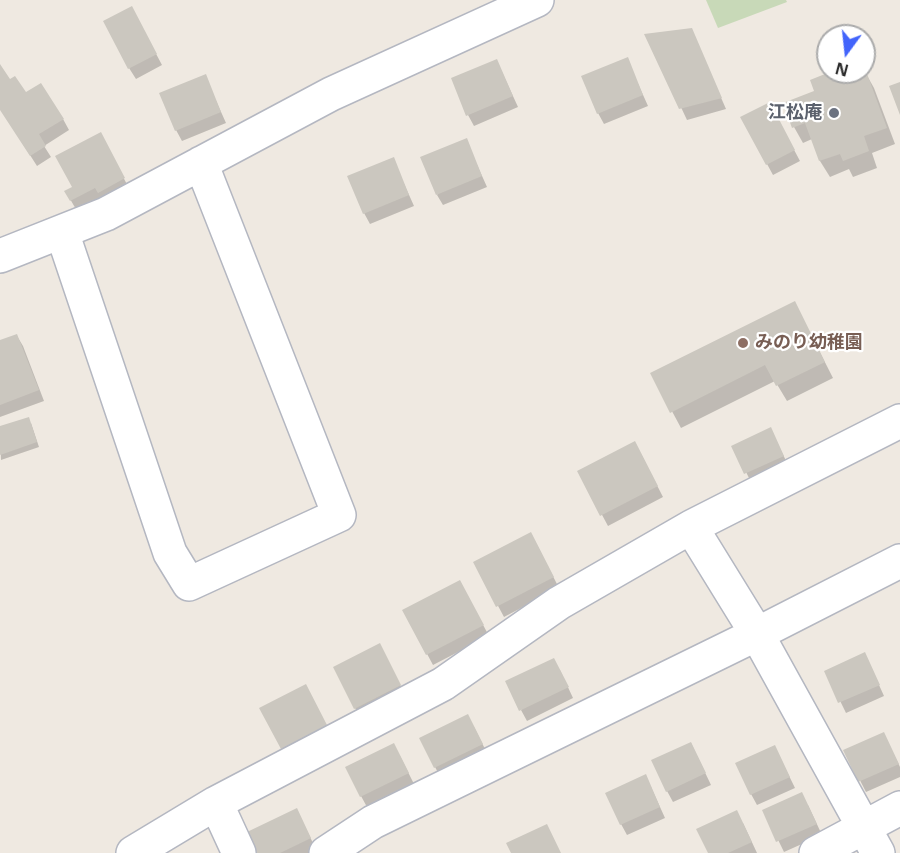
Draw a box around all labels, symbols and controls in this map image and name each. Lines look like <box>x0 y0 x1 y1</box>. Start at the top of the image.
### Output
north arrow <box>816 24 876 84</box>
text: N <box>833 57 851 82</box>
place label: 江松庵 <box>768 102 822 124</box>
marker: 江松庵 <box>827 106 841 120</box>
place label: みのり幼稚園 <box>755 332 863 354</box>
marker: みのり幼稚園 <box>736 336 750 350</box>

